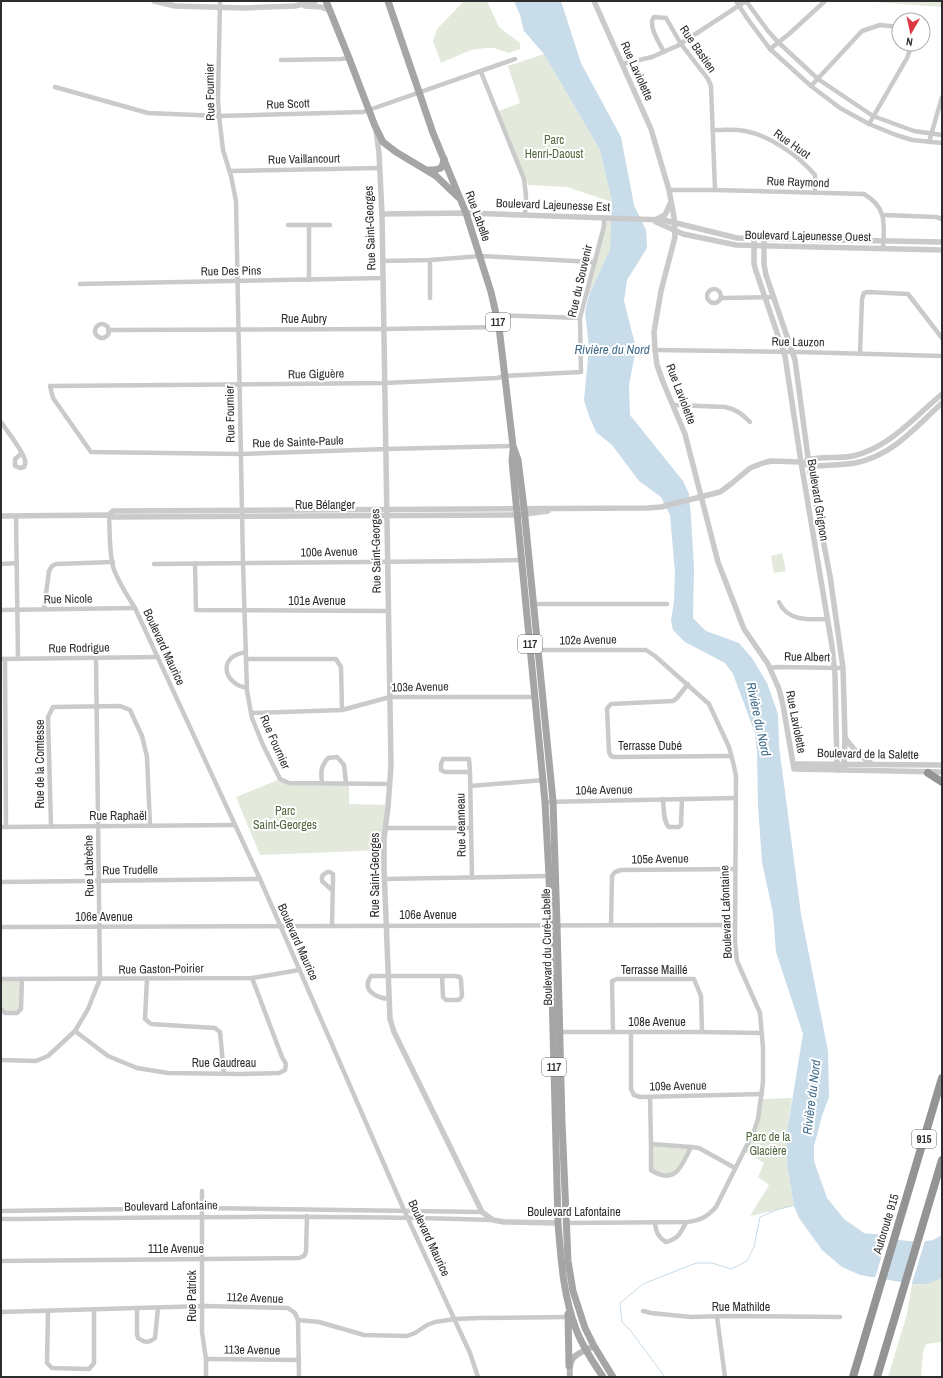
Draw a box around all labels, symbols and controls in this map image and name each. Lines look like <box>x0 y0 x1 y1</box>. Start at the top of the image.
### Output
north arrow <box>891 12 931 52</box>
street label: Rue Bastien <box>676 22 720 76</box>
text: N <box>905 34 914 49</box>
street label: Rue Laviolette <box>617 39 657 103</box>
street label: Rue Fournier <box>201 62 219 121</box>
street label: Rue Scott <box>266 95 310 113</box>
street label: Rue Huot <box>770 126 814 163</box>
park label: Parc Henri-Daoust <box>525 132 584 162</box>
street label: Rue Vaillancourt <box>268 150 340 168</box>
street label: Rue Raymond <box>766 173 830 191</box>
street label: Rue Saint-Georges <box>361 185 379 271</box>
street label: Rue Labelle <box>462 189 494 243</box>
street label: Boulevard Lajeunesse Est <box>496 195 611 215</box>
street label: Boulevard Lajeunesse Ouest <box>745 227 872 245</box>
street label: Rue du Souvenir <box>564 243 596 319</box>
street label: Rue Des Pins <box>201 262 262 280</box>
street label: Rue Aubry <box>281 311 327 327</box>
road number: 117 <box>486 313 510 331</box>
street label: Rue Lauzon <box>771 334 825 350</box>
water label: Rivière du Nord <box>574 341 650 358</box>
street label: Rue Laviolette <box>662 362 700 426</box>
street label: Rue Giguère <box>288 366 344 382</box>
street label: Rue Fournier <box>221 384 239 443</box>
street label: Rue de Sainte-Paule <box>252 432 344 452</box>
street label: Boulevard Grignon <box>804 458 832 542</box>
street label: Rue Bélanger <box>295 497 356 513</box>
street label: Rue Saint-Georges <box>367 508 385 594</box>
street label: 100e Avenue <box>300 544 358 560</box>
street label: Rue Nicole <box>44 591 92 607</box>
street label: 101e Avenue <box>288 593 346 609</box>
street label: Boulevard Maurice <box>139 606 189 688</box>
street label: 102e Avenue <box>559 632 617 648</box>
road number: 117 <box>518 635 542 653</box>
street label: Rue Rodrigue <box>48 639 110 657</box>
street label: Rue Albert <box>784 649 830 665</box>
street label: 103e Avenue <box>391 679 449 695</box>
water label: Rivière du Nord <box>742 681 775 758</box>
street label: Rue Laviolette <box>782 689 810 755</box>
street label: Rue Fournier <box>256 712 294 772</box>
street label: Rue de la Comtesse <box>32 719 48 809</box>
street label: Terrasse Dubé <box>618 738 682 754</box>
street label: Boulevard de la Salette <box>817 745 919 763</box>
street label: 104e Avenue <box>575 782 633 798</box>
street label: Rue Jeanneau <box>452 793 470 857</box>
park label: Parc Saint-Georges <box>253 803 317 833</box>
street label: Rue Raphaël <box>89 808 147 824</box>
street label: Rue Saint-Georges <box>367 833 383 917</box>
street label: Rue Labrèche <box>80 835 98 897</box>
street label: 105e Avenue <box>631 851 689 867</box>
street label: Rue Trudelle <box>102 862 158 878</box>
street label: Boulevard Lafontaine <box>716 865 736 959</box>
street label: Boulevard du Curé-Labelle <box>538 888 556 1006</box>
street label: Boulevard Maurice <box>274 901 322 983</box>
street label: 106e Avenue <box>399 907 457 923</box>
street label: 106e Avenue <box>75 909 133 925</box>
street label: Rue Gaston-Poirier <box>118 960 205 978</box>
street label: Terrasse Maillé <box>621 962 687 978</box>
street label: 108e Avenue <box>628 1014 686 1030</box>
street label: Rue Gaudreau <box>192 1055 256 1071</box>
road number: 117 <box>542 1058 566 1076</box>
water label: Rivière du Nord <box>798 1059 825 1135</box>
street label: 109e Avenue <box>649 1078 707 1094</box>
park label: Parc de la Glacière <box>746 1129 791 1159</box>
road number: 915 <box>912 1130 936 1148</box>
street label: Autoroute 915 <box>869 1192 903 1257</box>
street label: Boulevard Lafontaine <box>124 1197 218 1215</box>
street label: Boulevard Maurice <box>404 1197 454 1279</box>
street label: Boulevard Lafontaine <box>527 1204 621 1220</box>
street label: 111e Avenue <box>148 1241 204 1257</box>
street label: Rue Patrick <box>184 1270 200 1322</box>
street label: 112e Avenue <box>226 1289 284 1307</box>
street label: Rue Mathilde <box>712 1299 770 1315</box>
street label: 113e Avenue <box>224 1342 280 1358</box>

